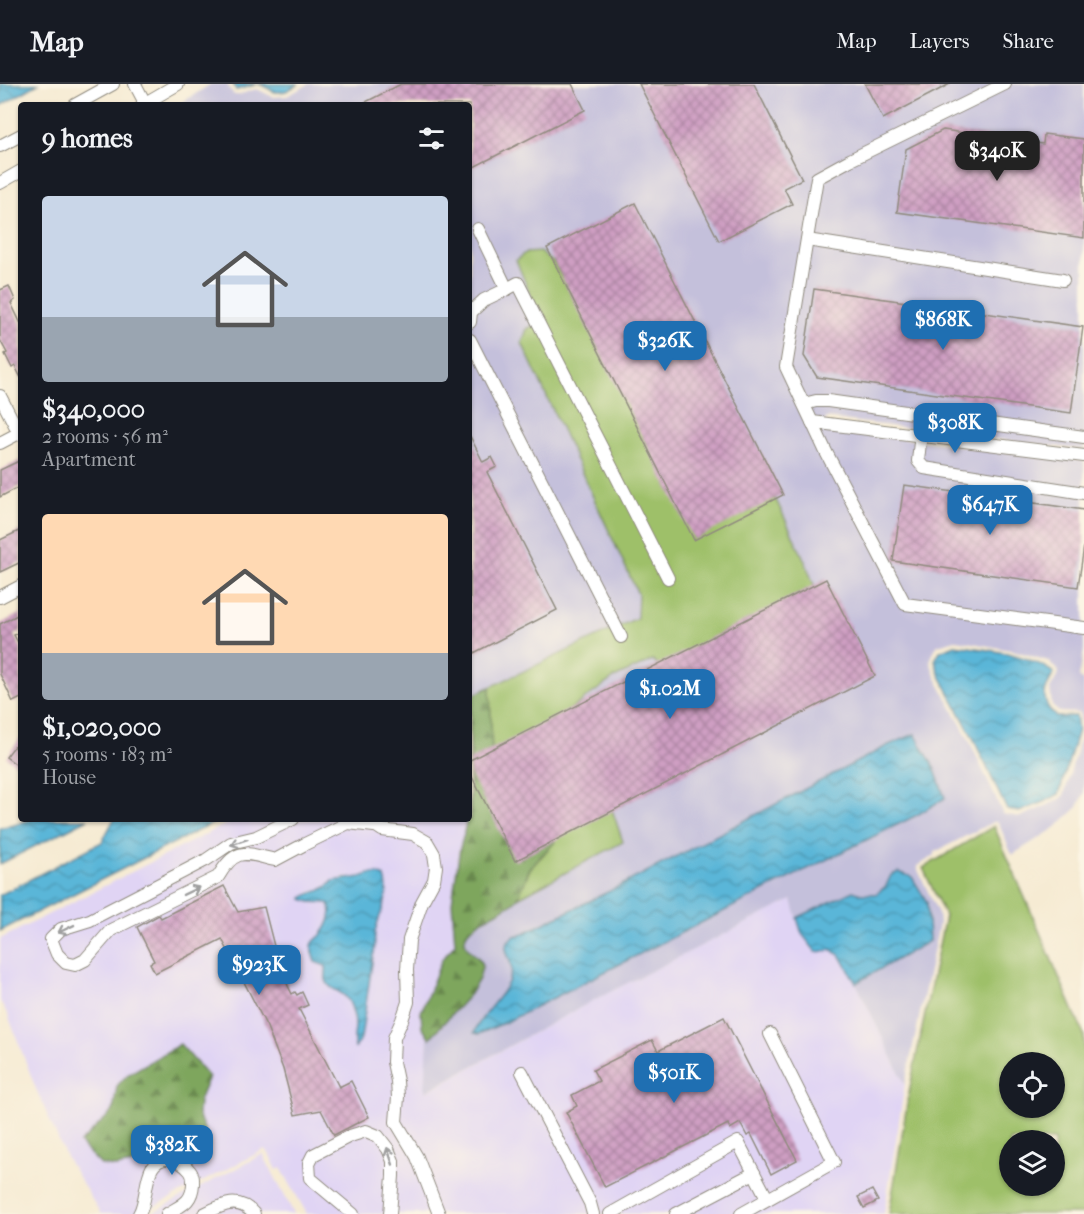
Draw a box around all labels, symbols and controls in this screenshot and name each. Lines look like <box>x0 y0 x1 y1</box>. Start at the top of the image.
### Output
text: Map <box>30 25 84 58</box>
text: Map <box>836 29 877 53</box>
text: Layers <box>910 29 969 53</box>
text: Share <box>1002 29 1054 53</box>
icon: filters <box>415 122 448 155</box>
text: 9 homes <box>42 123 133 154</box>
pin: $340K <box>955 131 1039 182</box>
text: $340K <box>969 139 1025 162</box>
icon: home <box>191 235 299 343</box>
pin: $868K <box>901 300 985 351</box>
text: $868K <box>915 308 971 331</box>
pin: $326K <box>623 321 707 372</box>
text: $326K <box>638 329 692 352</box>
text: $340,000 <box>42 394 145 425</box>
pin: $308K <box>913 403 997 454</box>
text: $308K <box>928 411 982 434</box>
text: 2 rooms · 56 m² <box>42 425 168 448</box>
text: Apartment <box>42 448 136 471</box>
pin: $647K <box>948 485 1032 536</box>
text: $647K <box>961 493 1019 516</box>
icon: home <box>191 553 299 661</box>
pin: $1.02M <box>621 669 719 720</box>
text: $1.02M <box>639 677 701 700</box>
text: $1,020,000 <box>42 712 161 743</box>
text: 5 rooms · 183 m² <box>42 743 172 766</box>
text: House <box>42 766 96 789</box>
one-way arrow <box>230 837 249 848</box>
one-way arrow <box>181 885 199 896</box>
one-way arrow <box>57 924 75 936</box>
pin: $923K <box>217 945 301 996</box>
text: $923K <box>232 953 286 976</box>
map controls <box>999 1052 1065 1196</box>
button: locate <box>999 1052 1065 1118</box>
pin: $501K <box>632 1053 716 1104</box>
text: $501K <box>648 1061 700 1084</box>
pin: $382K <box>130 1125 214 1176</box>
button: layers <box>999 1130 1065 1196</box>
text: $382K <box>145 1133 199 1156</box>
one-way arrow <box>383 1148 394 1166</box>

